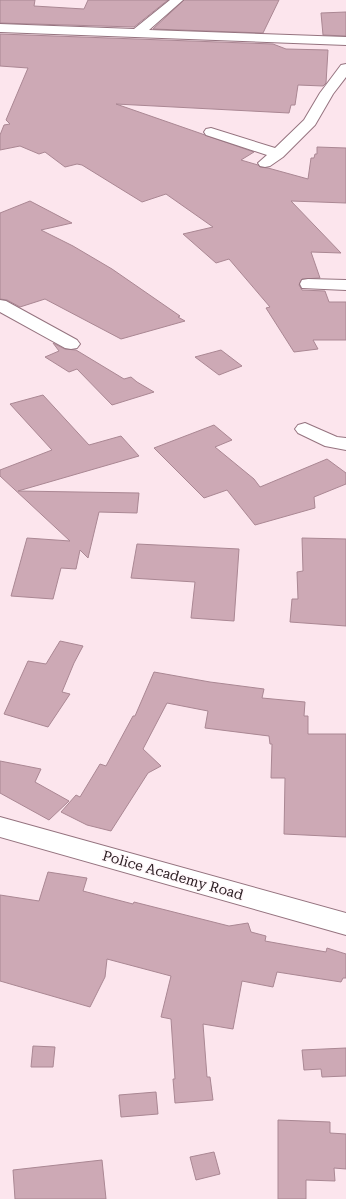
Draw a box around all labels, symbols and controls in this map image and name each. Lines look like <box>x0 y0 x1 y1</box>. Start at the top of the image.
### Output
street label: Police Academy Road <box>101 847 245 903</box>

